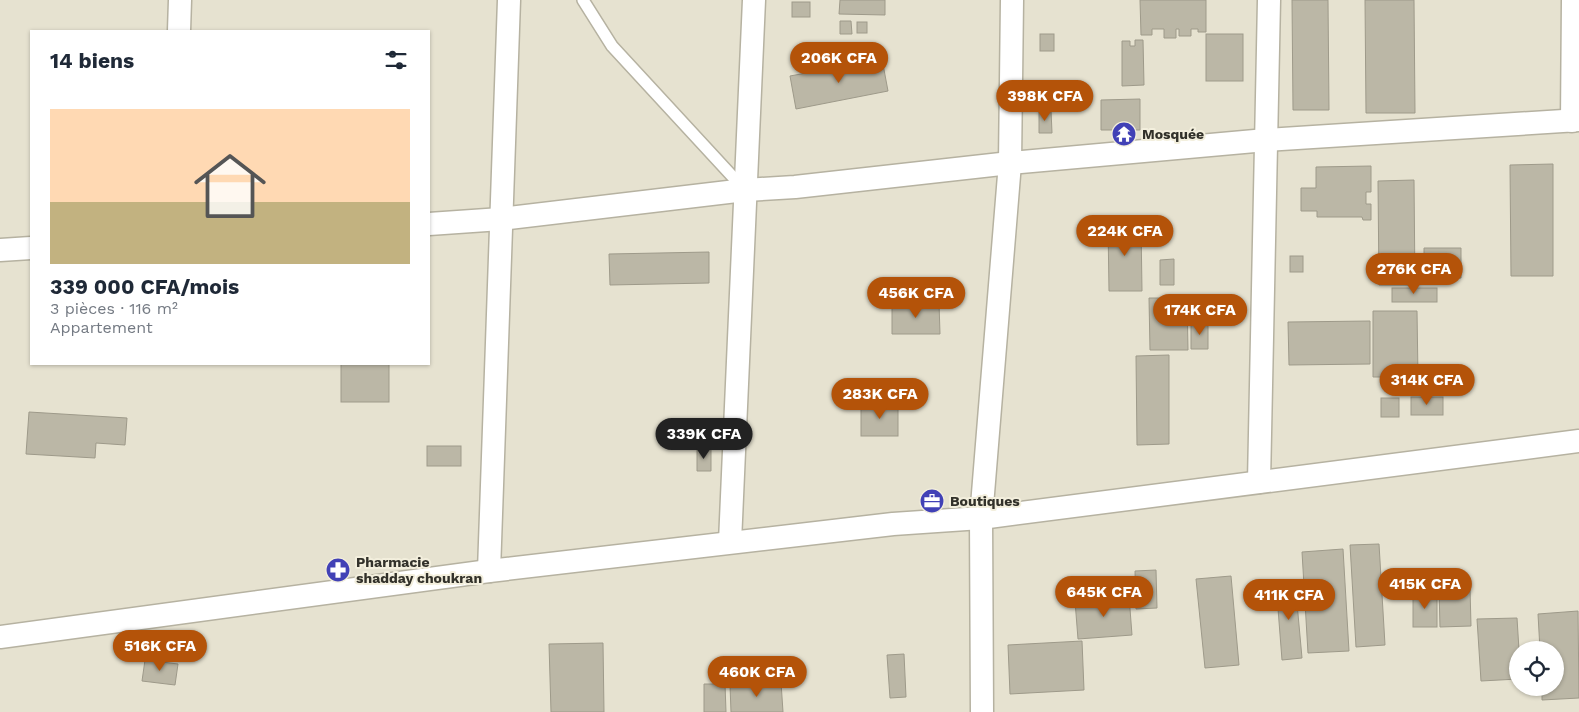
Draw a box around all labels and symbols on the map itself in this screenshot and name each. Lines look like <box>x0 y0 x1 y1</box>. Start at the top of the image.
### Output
pin: 206K CFA <box>787 42 891 84</box>
pin: 398K CFA <box>993 80 1097 122</box>
temple icon: Mosquée <box>1111 121 1137 147</box>
place label: Mosquée <box>1142 126 1204 142</box>
pin: 224K CFA <box>1073 214 1177 257</box>
pin: 276K CFA <box>1362 252 1466 295</box>
pin: 456K CFA <box>864 276 968 319</box>
pin: 174K CFA <box>1148 294 1252 336</box>
pin: 314K CFA <box>1375 364 1479 406</box>
pin: 283K CFA <box>828 378 932 420</box>
pin: 339K CFA <box>652 418 756 460</box>
office icon: Boutiques <box>919 488 945 514</box>
place label: Boutiques <box>950 493 1020 509</box>
place label: Pharmacie shadday choukran <box>356 554 482 586</box>
pharmacy icon: Pharmacie shadday choukran <box>325 557 351 583</box>
pin: 415K CFA <box>1373 568 1477 610</box>
pin: 645K CFA <box>1052 576 1156 618</box>
pin: 411K CFA <box>1237 578 1341 621</box>
pin: 516K CFA <box>108 630 212 672</box>
pin: 460K CFA <box>705 656 809 698</box>

